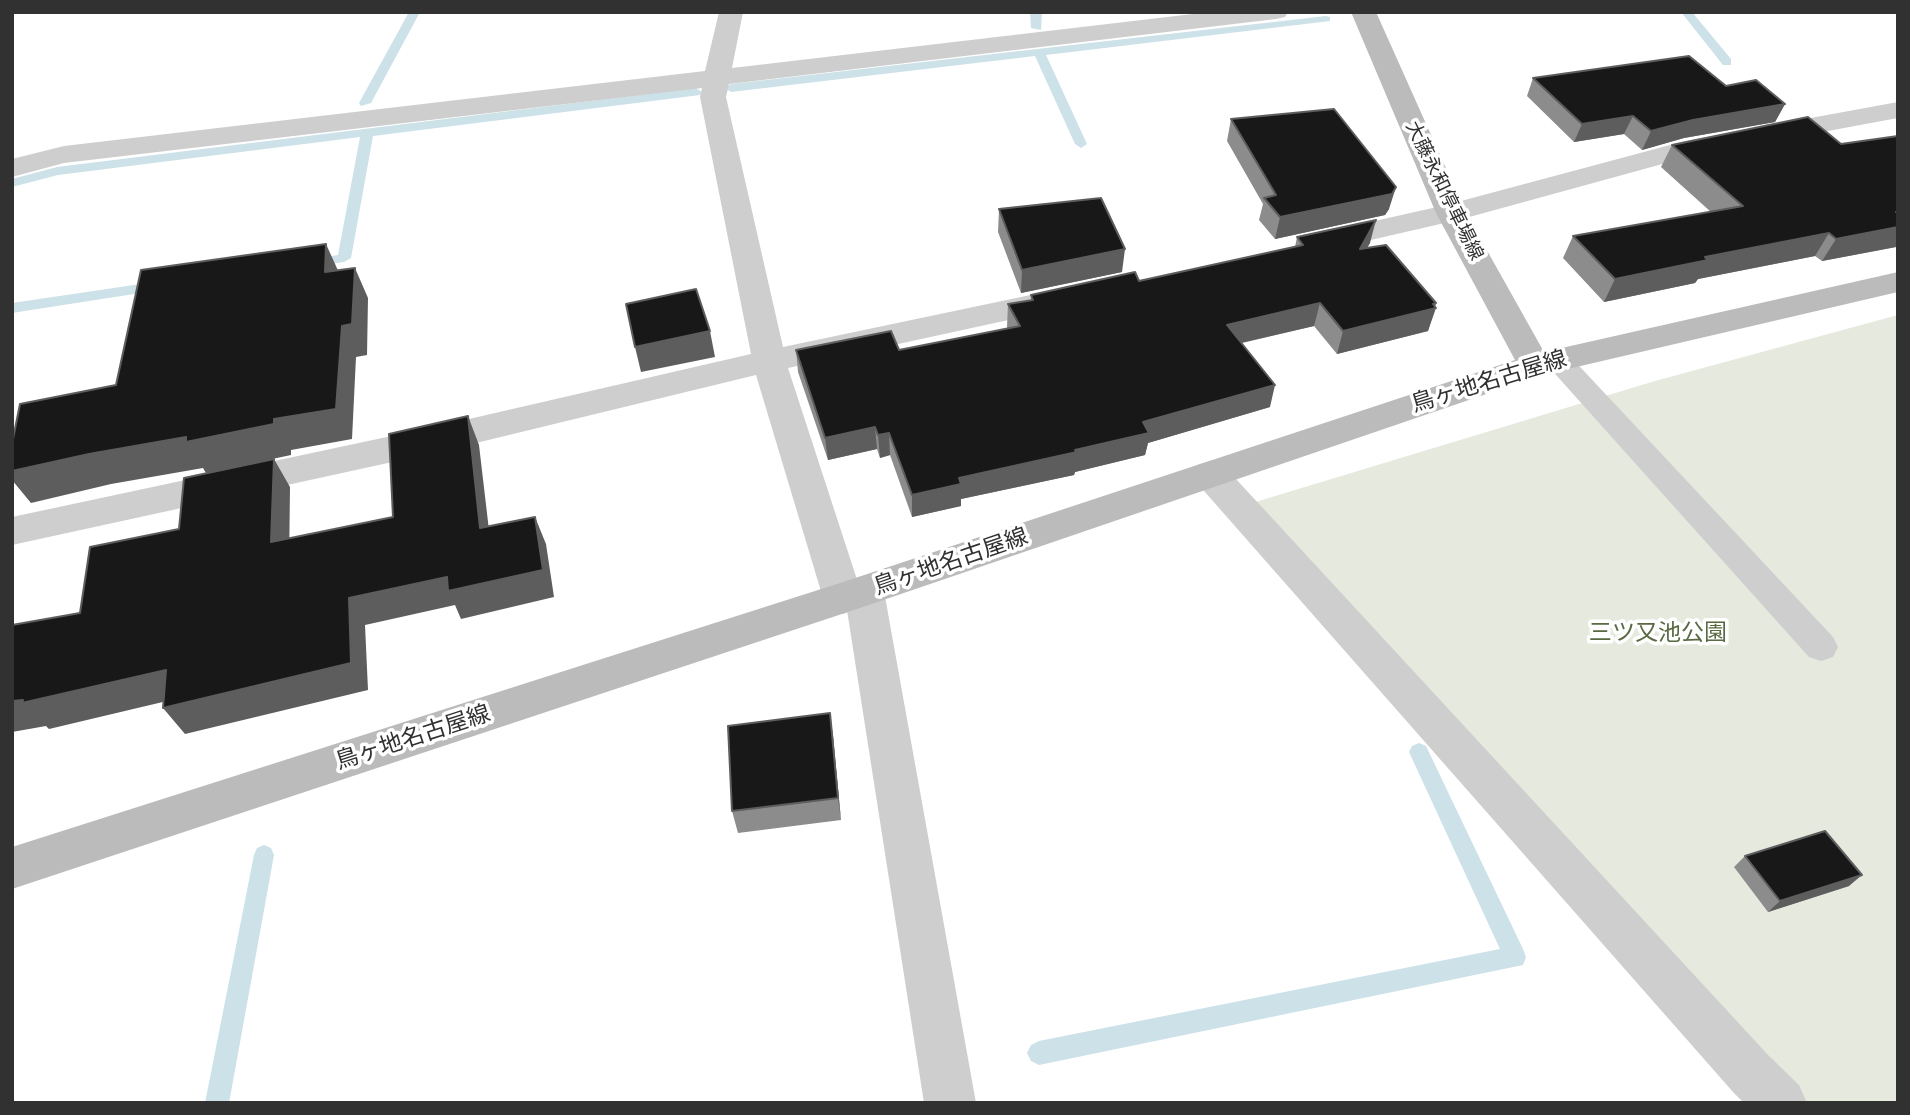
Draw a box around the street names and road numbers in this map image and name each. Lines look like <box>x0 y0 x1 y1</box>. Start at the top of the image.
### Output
street label: 大藤永和停車場線 <box>1400 118 1488 264</box>
street label: 鳥ヶ地名古屋線 <box>1408 345 1570 419</box>
street label: 鳥ヶ地名古屋線 <box>870 523 1032 601</box>
street label: 鳥ヶ地名古屋線 <box>332 700 494 776</box>

